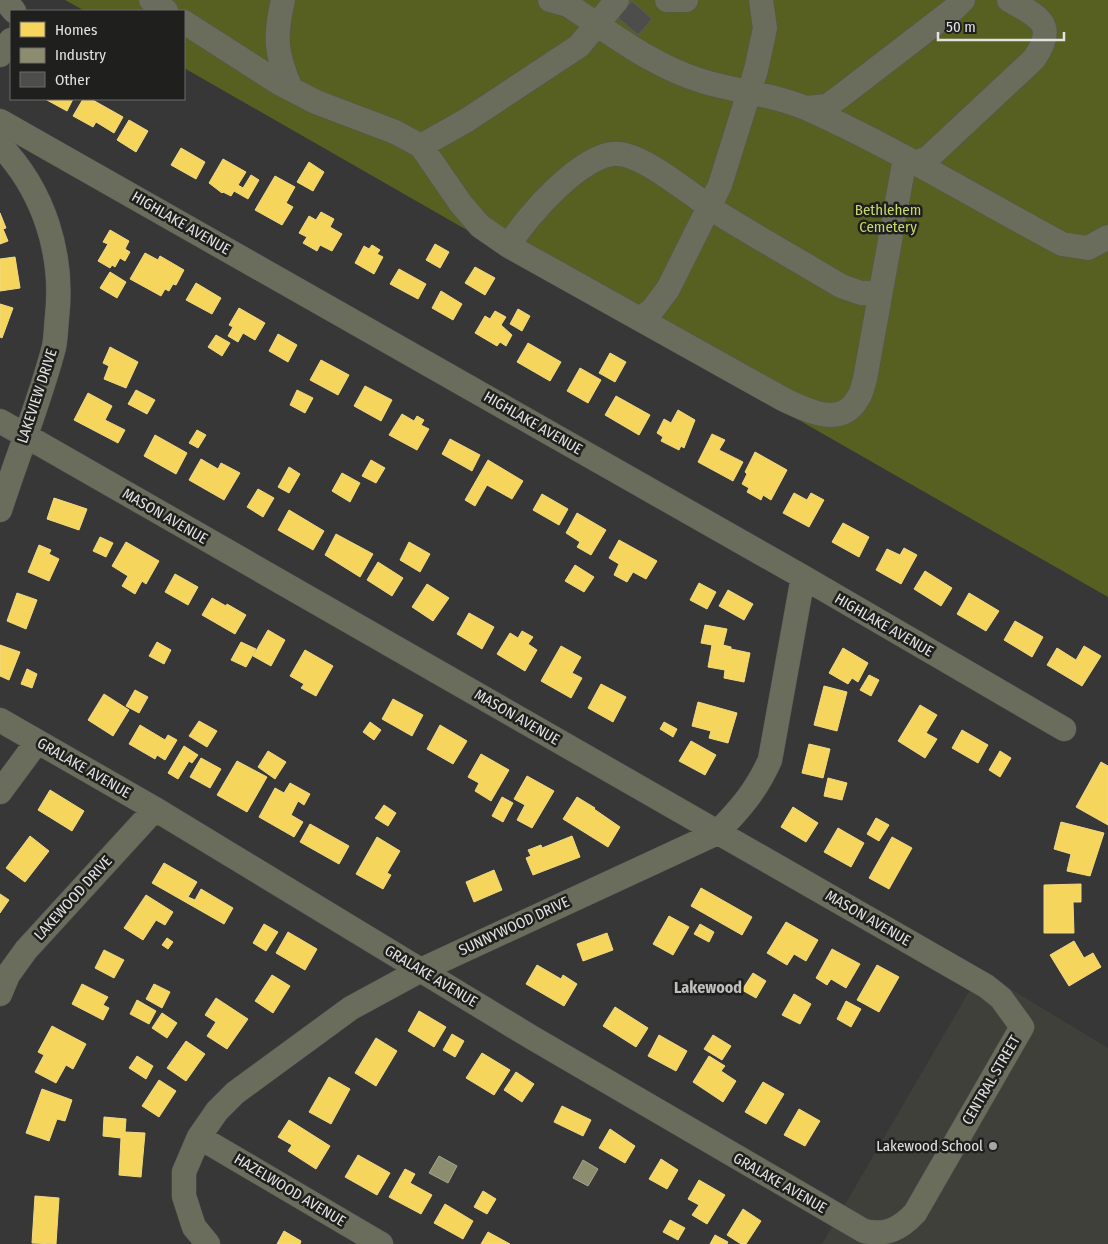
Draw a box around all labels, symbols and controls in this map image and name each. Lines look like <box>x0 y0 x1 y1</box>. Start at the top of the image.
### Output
legend <box>10 10 185 100</box>
scale bar <box>938 10 1064 42</box>
text: 50 m <box>946 18 976 36</box>
text: Homes <box>55 21 97 39</box>
text: Industry <box>55 46 106 64</box>
text: Other <box>55 71 91 89</box>
street label: HIGHLAKE AVENUE <box>128 187 234 259</box>
park label: Bethlehem Cemetery <box>855 201 921 236</box>
street label: LAKEVIEW DRIVE <box>13 346 61 446</box>
street label: HIGHLAKE AVENUE <box>480 387 586 459</box>
street label: MASON AVENUE <box>119 484 211 548</box>
street label: HIGHLAKE AVENUE <box>831 589 937 661</box>
street label: MASON AVENUE <box>471 685 563 749</box>
street label: GRALAKE AVENUE <box>34 734 134 802</box>
street label: LAKEWOOD DRIVE <box>30 852 116 944</box>
street label: MASON AVENUE <box>822 886 914 950</box>
street label: SUNNYWOOD DRIVE <box>456 893 572 959</box>
street label: GRALAKE AVENUE <box>381 941 481 1011</box>
district label: Lakewood <box>674 978 742 997</box>
street label: CENTRAL STREET <box>958 1032 1024 1128</box>
place label: Lakewood School <box>876 1137 983 1155</box>
marker: Lakewood School <box>987 1140 999 1152</box>
street label: GRALAKE AVENUE <box>730 1149 830 1217</box>
street label: HAZELWOOD AVENUE <box>231 1150 349 1230</box>

